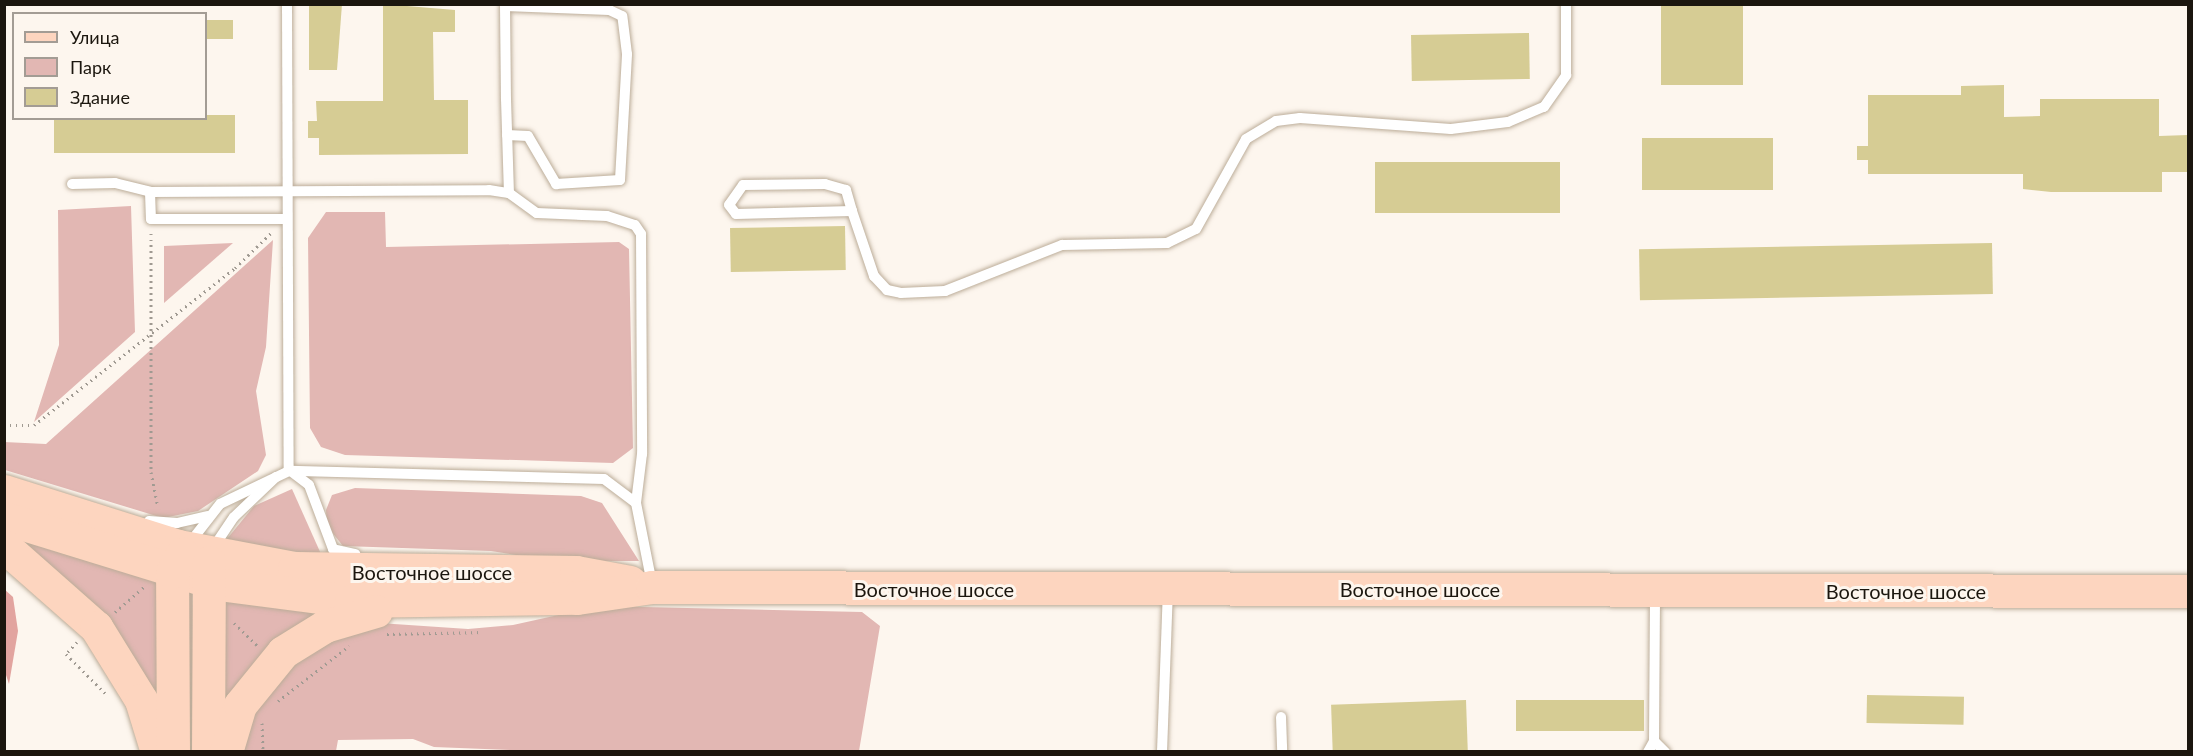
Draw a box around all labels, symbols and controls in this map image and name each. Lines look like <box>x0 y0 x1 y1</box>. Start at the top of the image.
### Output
legend <box>12 12 207 120</box>
text: Улица <box>70 26 120 48</box>
text: Парк <box>70 56 111 78</box>
text: Здание <box>70 86 130 108</box>
street label: Восточное шоссе <box>352 560 512 584</box>
street label: Восточное шоссе <box>854 577 1014 601</box>
street label: Восточное шоссе <box>1340 577 1500 601</box>
street label: Восточное шоссе <box>1826 579 1986 603</box>

